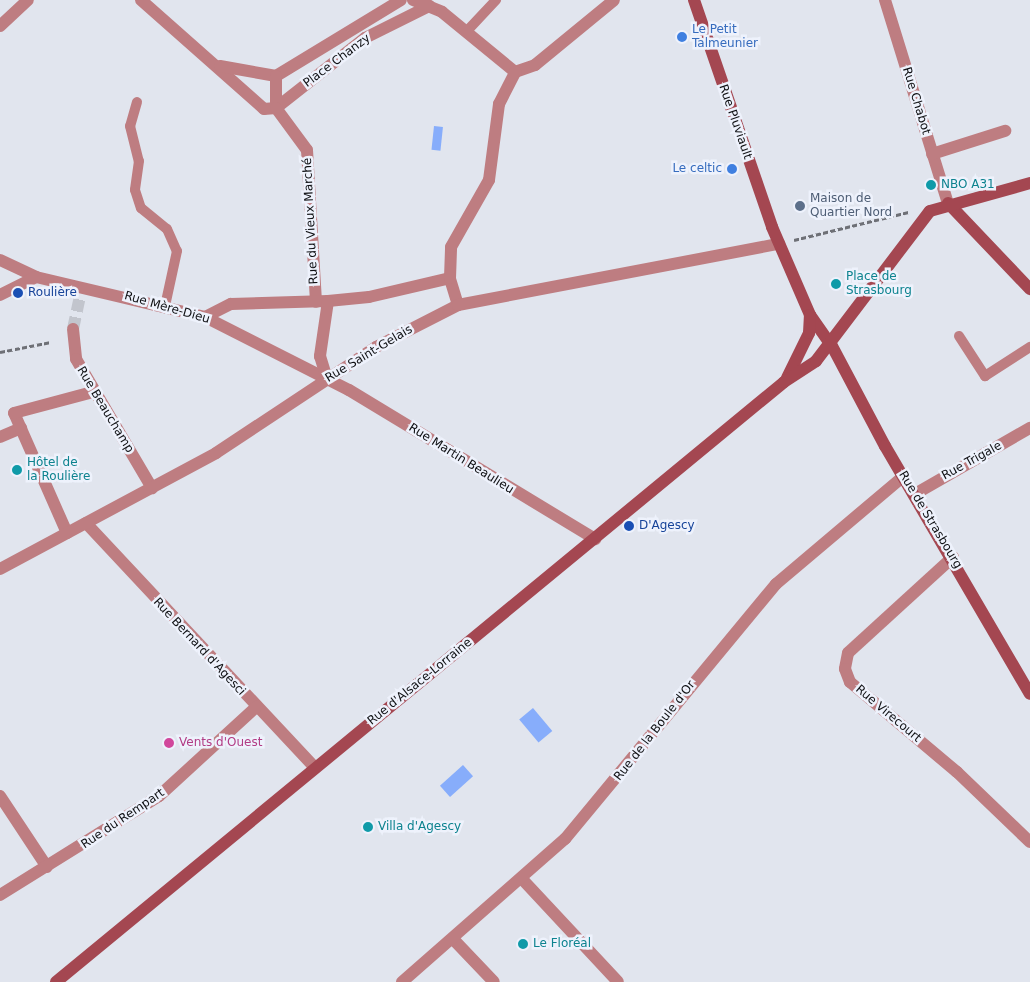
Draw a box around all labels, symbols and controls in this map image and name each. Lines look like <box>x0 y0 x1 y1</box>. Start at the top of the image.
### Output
place label: Le Petit Talmeunier <box>692 23 758 51</box>
street label: Place Chanzy <box>301 31 373 91</box>
marker: Le Petit Talmeunier <box>676 31 688 43</box>
street label: Rue Chabot <box>899 66 933 136</box>
street label: Rue Pluviault <box>715 83 755 161</box>
street label: Rue du Vieux Marché <box>300 157 322 285</box>
place label: Le celtic <box>672 162 722 176</box>
marker: Le celtic <box>726 163 738 175</box>
place label: NBO A31 <box>941 178 995 192</box>
marker: NBO A31 <box>925 179 937 191</box>
place label: Maison de Quartier Nord <box>810 192 892 220</box>
marker: Maison de Quartier Nord <box>794 200 806 212</box>
place label: Place de Strasbourg <box>846 270 912 298</box>
marker: Place de Strasbourg <box>830 278 842 290</box>
place label: Roulière <box>28 286 77 300</box>
marker: Roulière <box>12 287 24 299</box>
street label: Rue Mère-Dieu <box>123 289 211 327</box>
street label: Rue Saint-Gelais <box>323 322 415 386</box>
street label: Rue Beauchamp <box>74 364 136 456</box>
street label: Rue Martin Beaulieu <box>406 421 516 497</box>
street label: Rue Trigale <box>940 439 1004 483</box>
place label: Hôtel de la Roulière <box>27 456 90 484</box>
marker: Hôtel de la Roulière <box>11 464 23 476</box>
street label: Rue de Strasbourg <box>895 469 965 571</box>
place label: D'Agescy <box>639 519 695 533</box>
marker: D'Agescy <box>623 520 635 532</box>
street label: Rue Bernard d'Agesci <box>150 595 248 699</box>
street label: Rue d'Alsace-Lorraine <box>365 635 475 729</box>
street label: Rue de la Boule d'Or <box>611 678 699 784</box>
street label: Rue Virecourt <box>852 682 924 746</box>
place label: Vents d'Ouest <box>179 736 262 750</box>
marker: Vents d'Ouest <box>163 737 175 749</box>
street label: Rue du Rempart <box>79 786 167 852</box>
place label: Villa d'Agescy <box>378 820 461 834</box>
marker: Villa d'Agescy <box>362 821 374 833</box>
place label: Le Floréal <box>533 937 591 951</box>
marker: Le Floréal <box>517 938 529 950</box>

